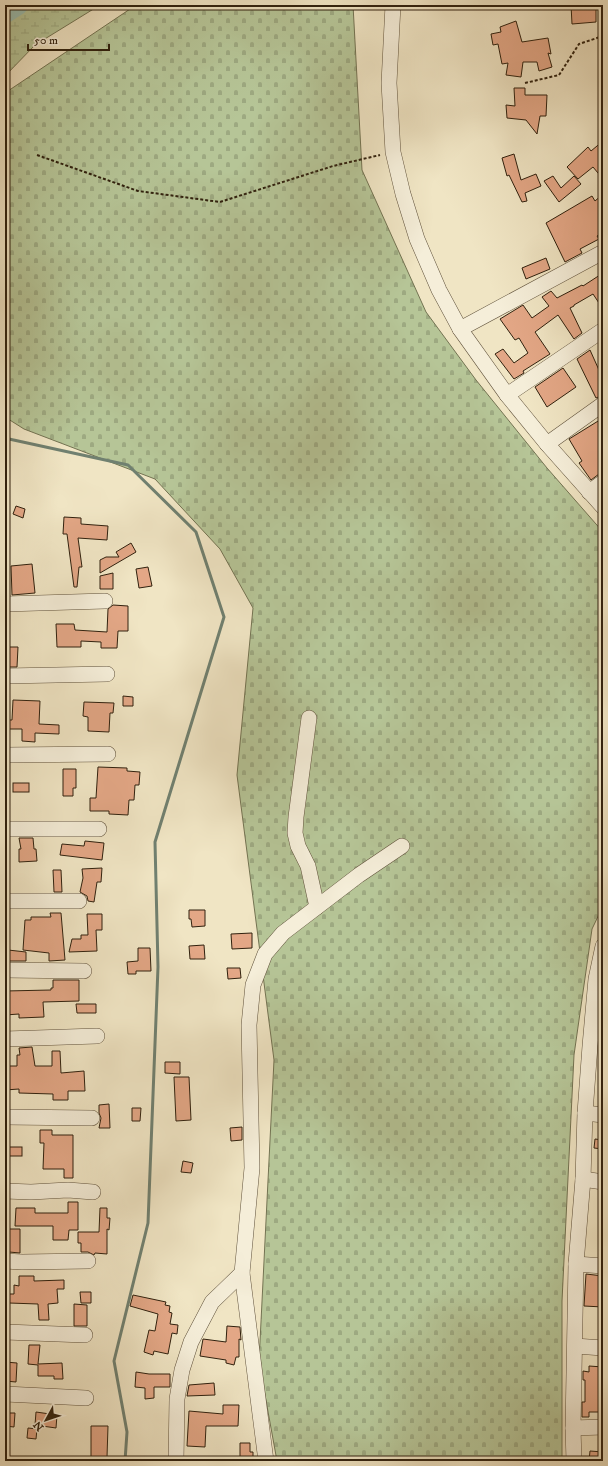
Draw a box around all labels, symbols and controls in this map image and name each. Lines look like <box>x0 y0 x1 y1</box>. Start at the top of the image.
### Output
scale bar <box>28 26 109 52</box>
text: 50 m <box>34 33 58 48</box>
north arrow <box>26 1400 66 1440</box>
text: N <box>31 1418 47 1434</box>

